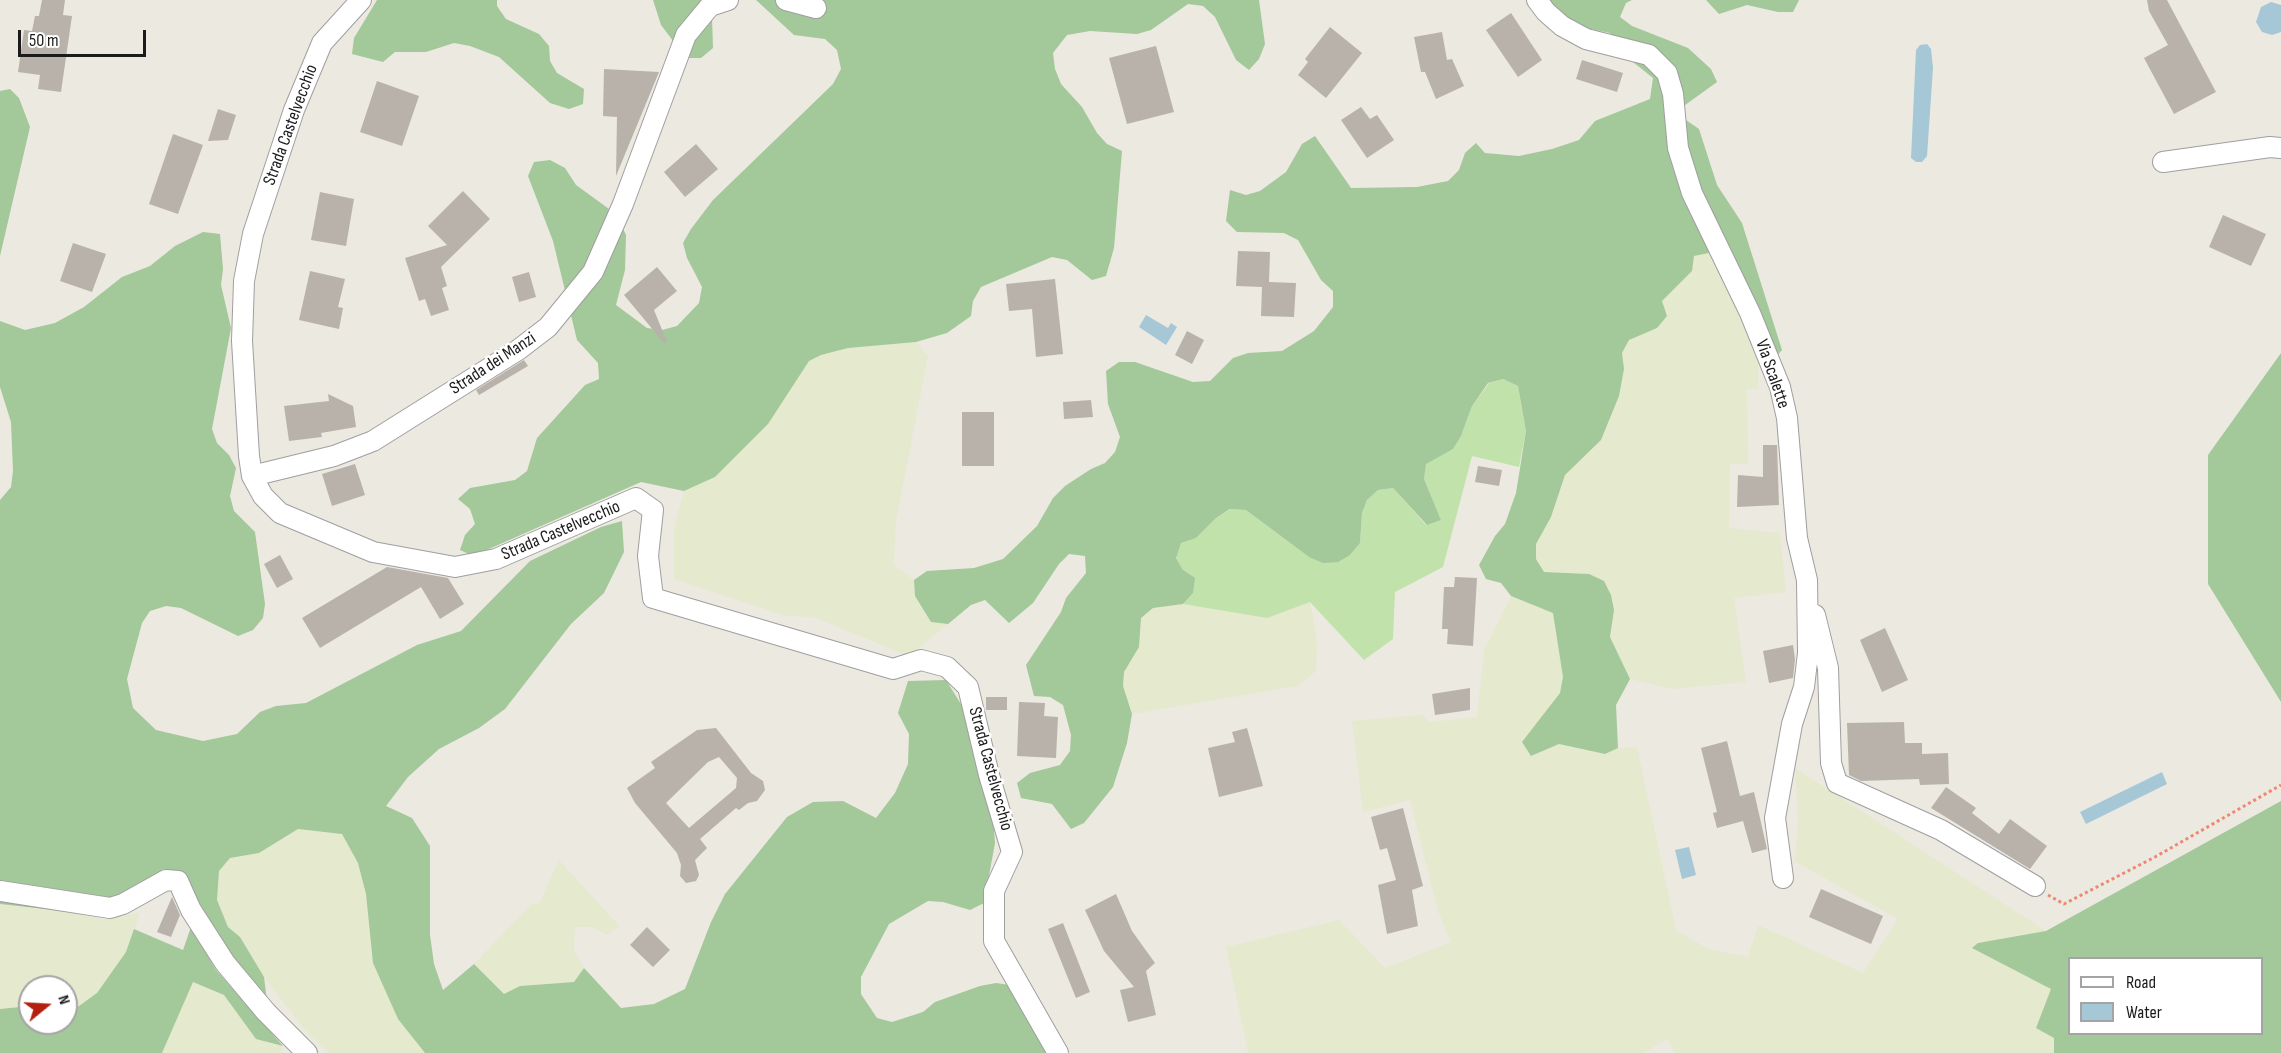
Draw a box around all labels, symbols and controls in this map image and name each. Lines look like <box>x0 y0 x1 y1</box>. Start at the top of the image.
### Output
scale bar <box>21 18 148 56</box>
text: 50 m <box>29 30 59 51</box>
street label: Strada Castelvecchio <box>259 62 323 188</box>
street label: Strada dei Manzi <box>446 328 540 400</box>
street label: Via Scalette <box>1750 337 1794 411</box>
street label: Strada Castelvecchio <box>498 496 624 566</box>
street label: Strada Castelvecchio <box>963 705 1017 833</box>
legend <box>2068 957 2263 1035</box>
text: Road <box>2126 972 2156 993</box>
north arrow <box>18 975 78 1035</box>
text: N <box>53 993 74 1007</box>
text: Water <box>2126 1002 2162 1023</box>

